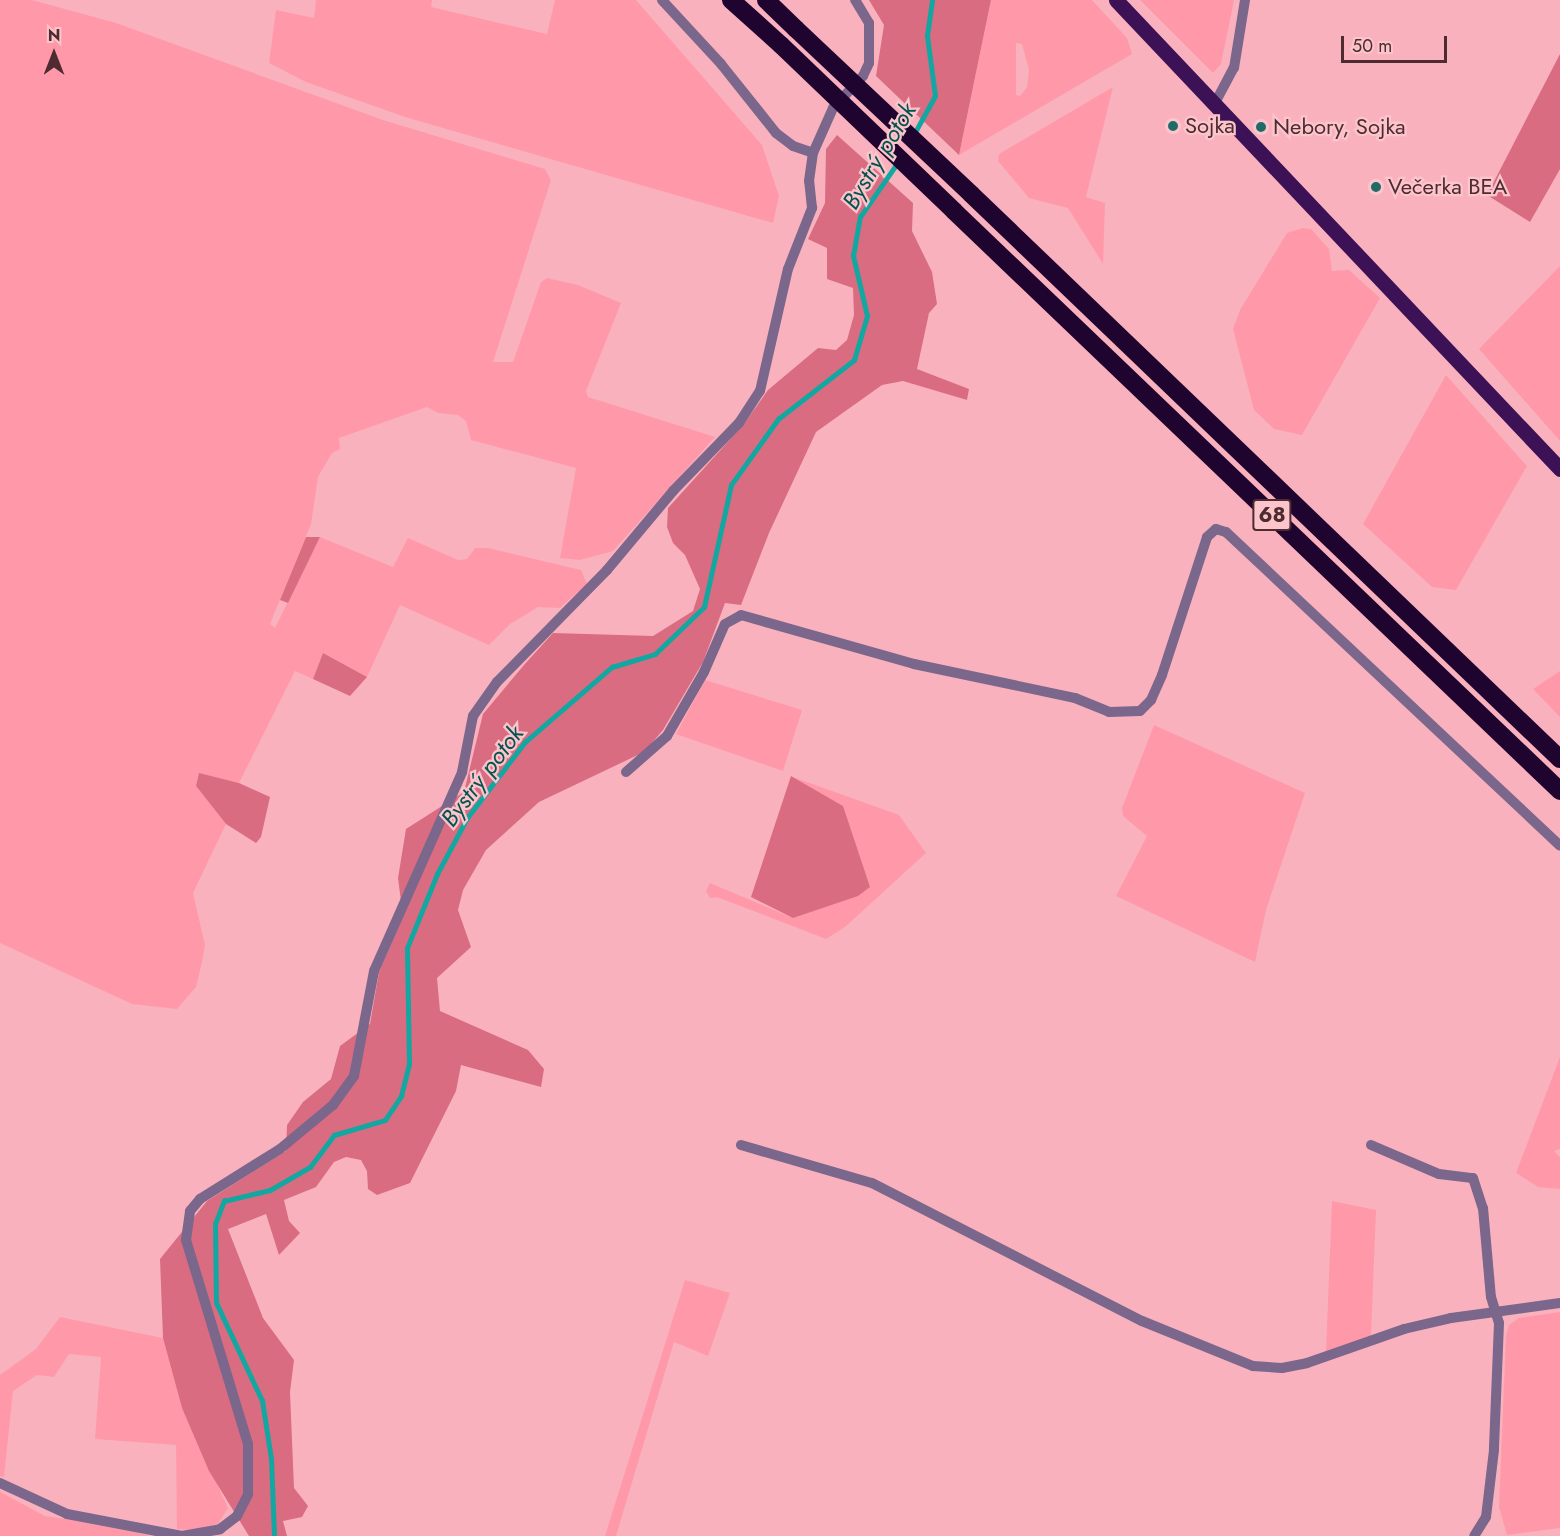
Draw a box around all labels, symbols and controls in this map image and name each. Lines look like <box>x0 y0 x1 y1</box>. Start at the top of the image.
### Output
north arrow <box>24 24 84 84</box>
text: N <box>48 24 60 47</box>
scale bar <box>1344 24 1450 62</box>
text: 50 m <box>1352 33 1392 59</box>
water label: Bystrý potok <box>836 98 922 214</box>
place label: Sojka <box>1185 113 1235 139</box>
place label: Nebory, Sojka <box>1273 114 1406 140</box>
marker: Sojka <box>1166 119 1180 133</box>
marker: Nebory, Sojka <box>1254 120 1268 134</box>
place label: Večerka BEA <box>1388 174 1507 200</box>
marker: Večerka BEA <box>1369 180 1383 194</box>
road number: 68 <box>1251 497 1293 533</box>
water label: Bystrý potok <box>435 720 529 832</box>

